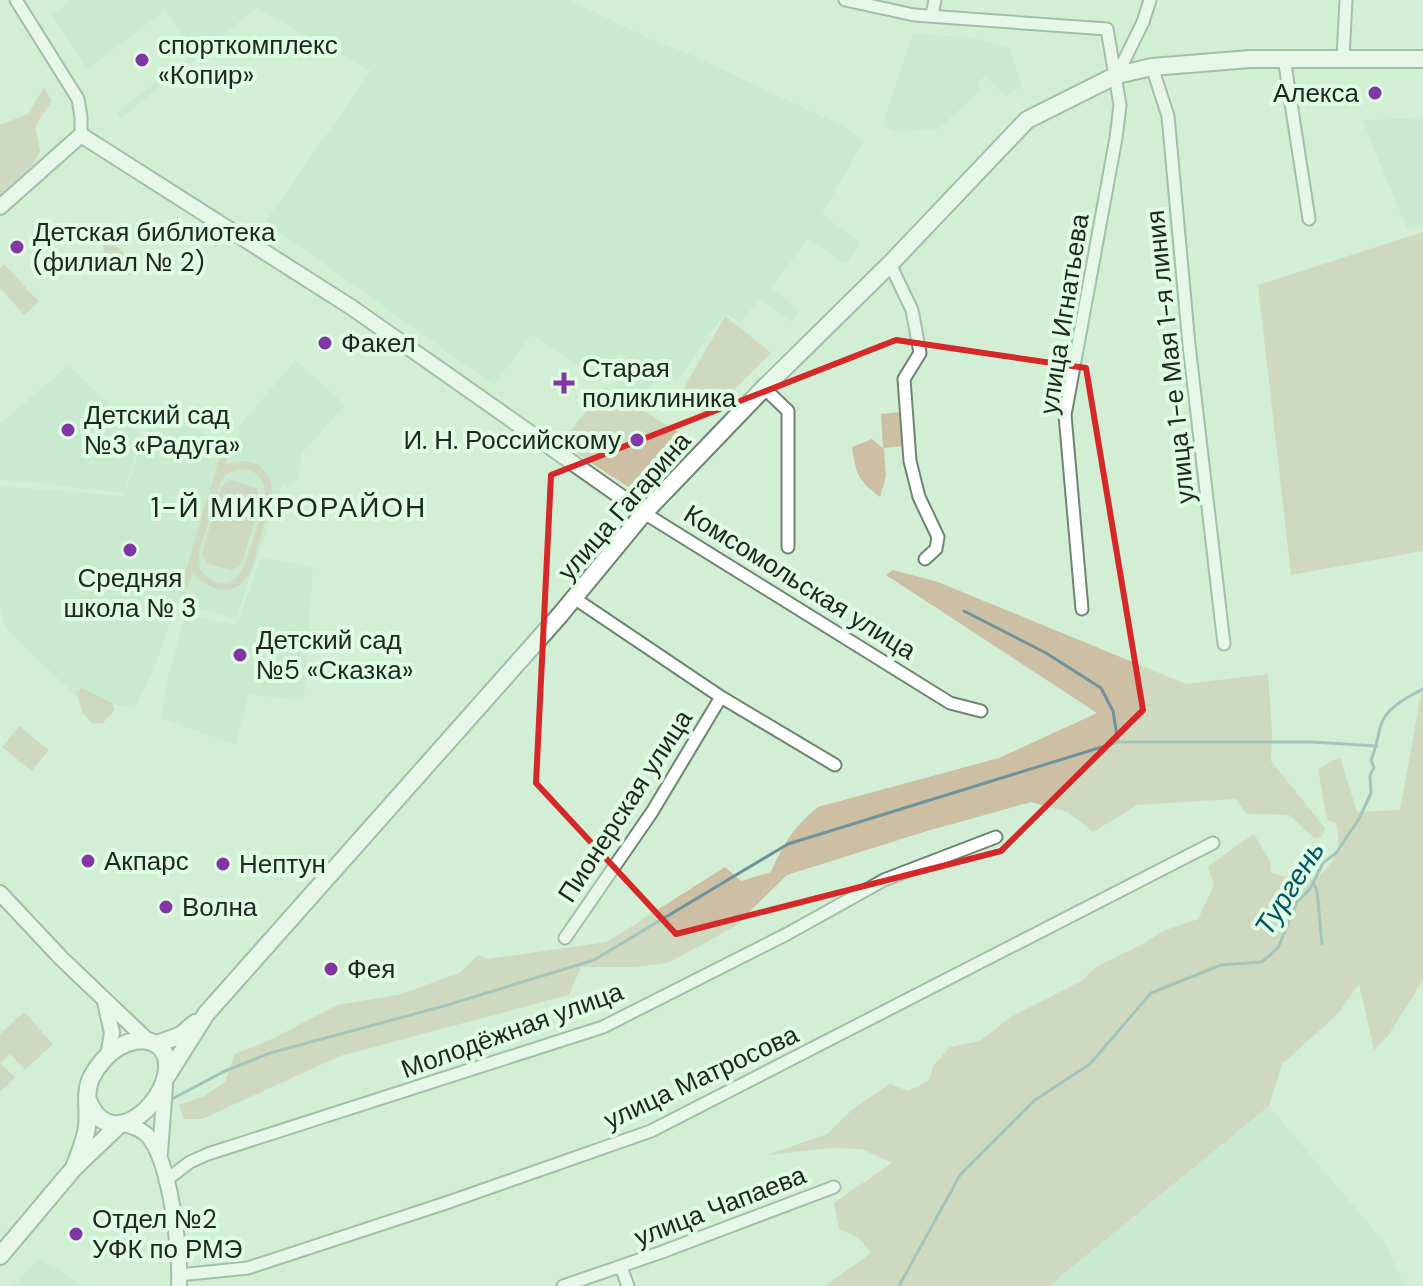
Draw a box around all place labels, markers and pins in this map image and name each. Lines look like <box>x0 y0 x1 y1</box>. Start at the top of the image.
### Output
place label: спорткомплекс «Копир» <box>158 28 338 92</box>
marker: спорткомплекс «Копир» <box>133 51 151 69</box>
place label: Алекса <box>1273 76 1360 110</box>
marker: Алекса <box>1366 84 1384 102</box>
place label: Детская библиотека (филиал № 2) <box>33 215 276 279</box>
marker: Детская библиотека (филиал № 2) <box>8 238 26 256</box>
place label: Факел <box>341 326 416 360</box>
marker: Факел <box>316 334 334 352</box>
place label: Старая поликлиника <box>582 351 737 415</box>
marker: Старая поликлиника <box>553 372 575 394</box>
place label: Детский сад №3 «Радуга» <box>84 398 240 462</box>
marker: Детский сад №3 «Радуга» <box>59 421 77 439</box>
place label: И. Н. Российскому <box>403 423 621 457</box>
marker: И. Н. Российскому <box>628 431 646 449</box>
marker: Средняя школа № 3 <box>121 541 139 559</box>
place label: Средняя школа № 3 <box>63 561 197 625</box>
place label: Детский сад №5 «Сказка» <box>256 623 413 687</box>
marker: Детский сад №5 «Сказка» <box>231 646 249 664</box>
place label: Акпарс <box>104 844 189 878</box>
place label: Нептун <box>239 847 326 881</box>
marker: Акпарс <box>79 852 97 870</box>
marker: Нептун <box>214 855 232 873</box>
place label: Волна <box>182 890 258 924</box>
marker: Волна <box>157 898 175 916</box>
place label: Фея <box>347 952 395 986</box>
marker: Фея <box>322 960 340 978</box>
place label: Отдел №2 УФК по РМЭ <box>92 1202 242 1266</box>
marker: Отдел №2 УФК по РМЭ <box>67 1225 85 1243</box>

